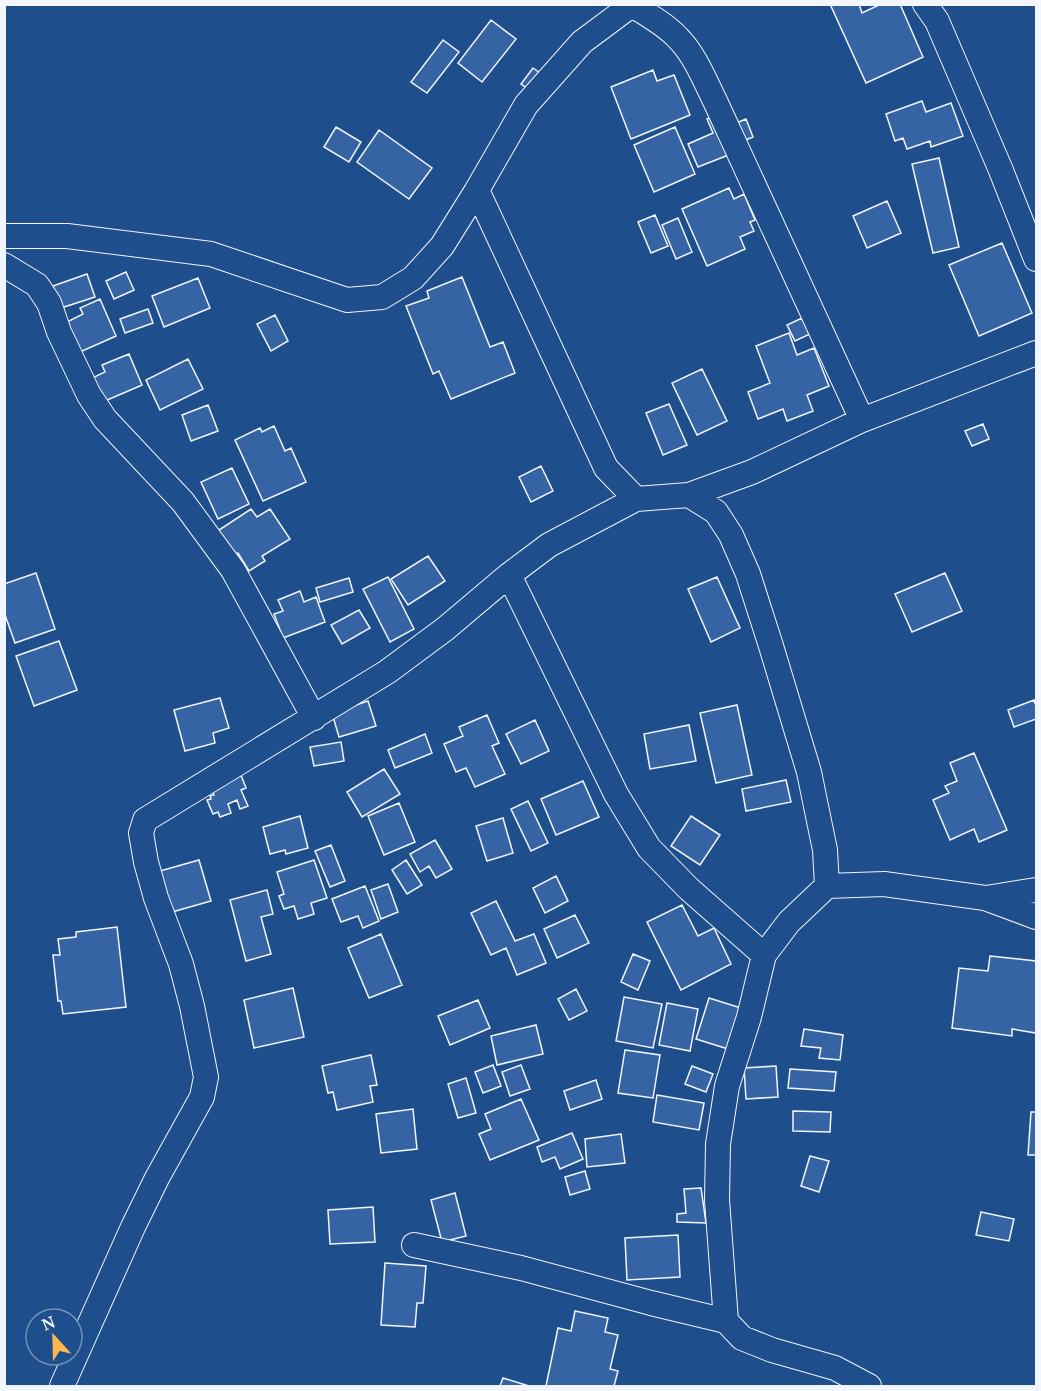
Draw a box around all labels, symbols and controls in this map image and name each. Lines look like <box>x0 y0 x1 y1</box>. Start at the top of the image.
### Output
north arrow <box>24 1307 84 1367</box>
text: N <box>38 1310 59 1336</box>

